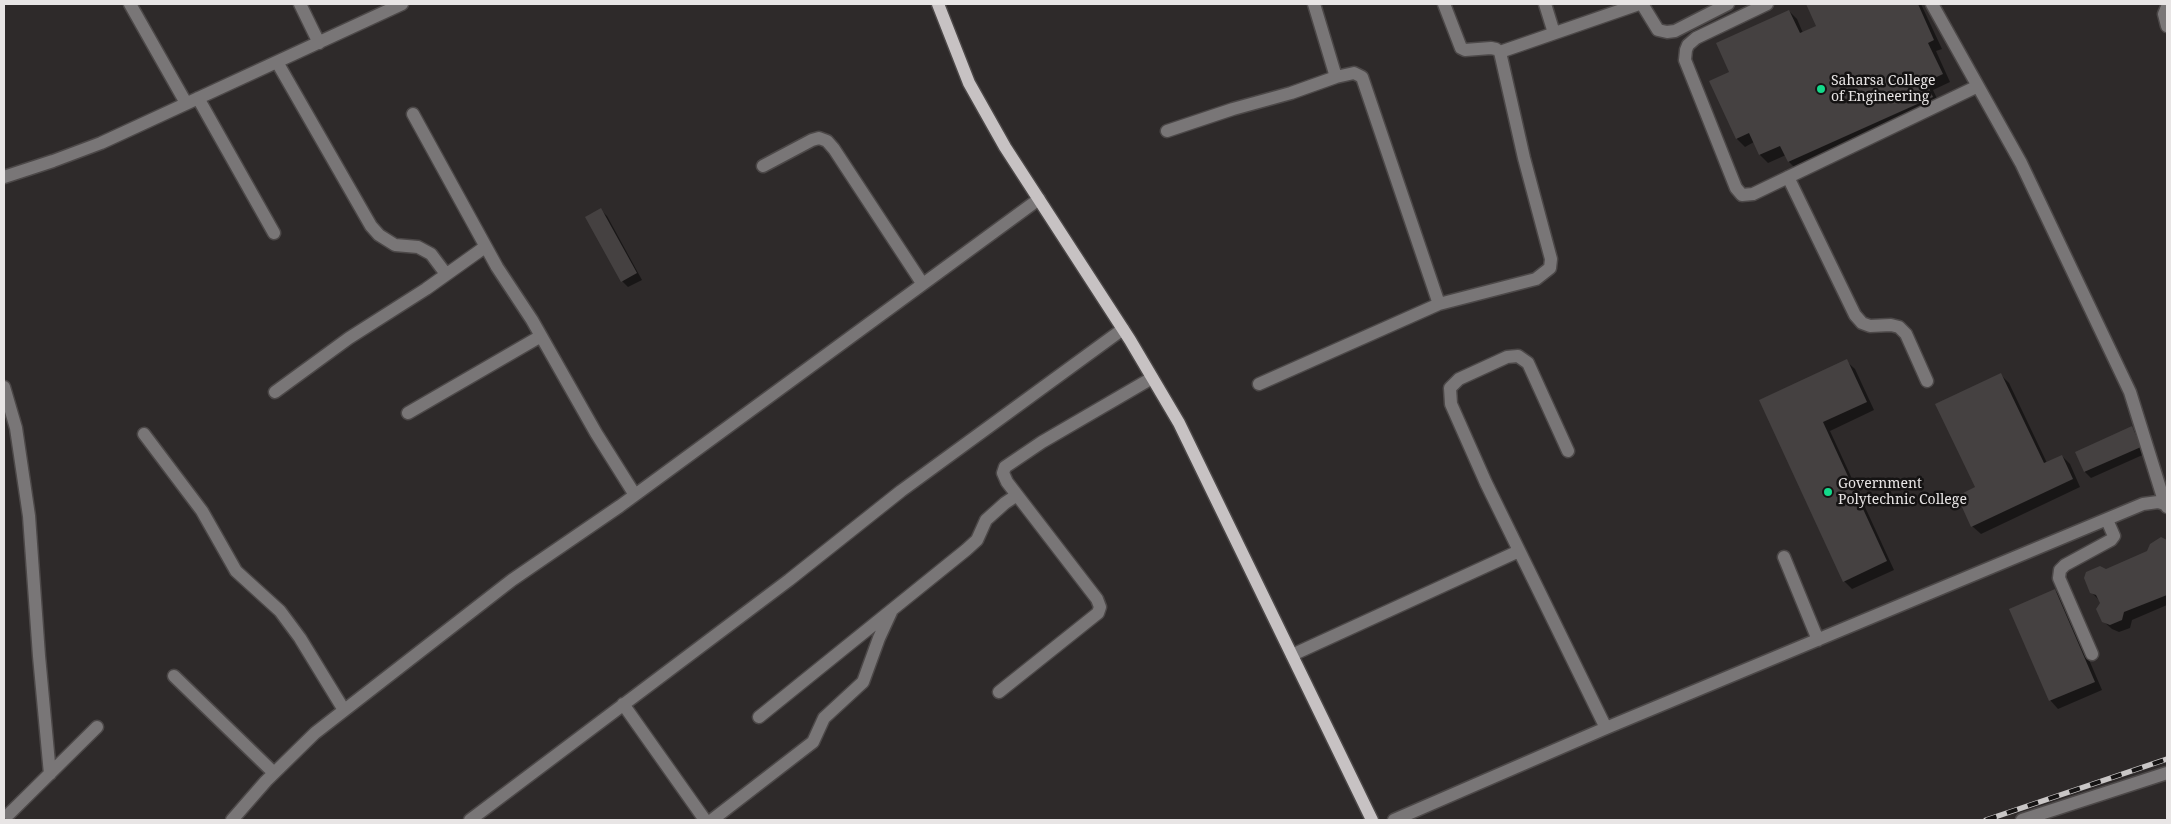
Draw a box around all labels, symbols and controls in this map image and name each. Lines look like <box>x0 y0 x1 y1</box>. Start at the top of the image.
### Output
place label: Saharsa College of Engineering <box>1831 73 1936 105</box>
marker: Saharsa College of Engineering <box>1815 83 1827 95</box>
place label: Government Polytechnic College <box>1838 476 1967 508</box>
marker: Government Polytechnic College <box>1822 486 1834 498</box>

